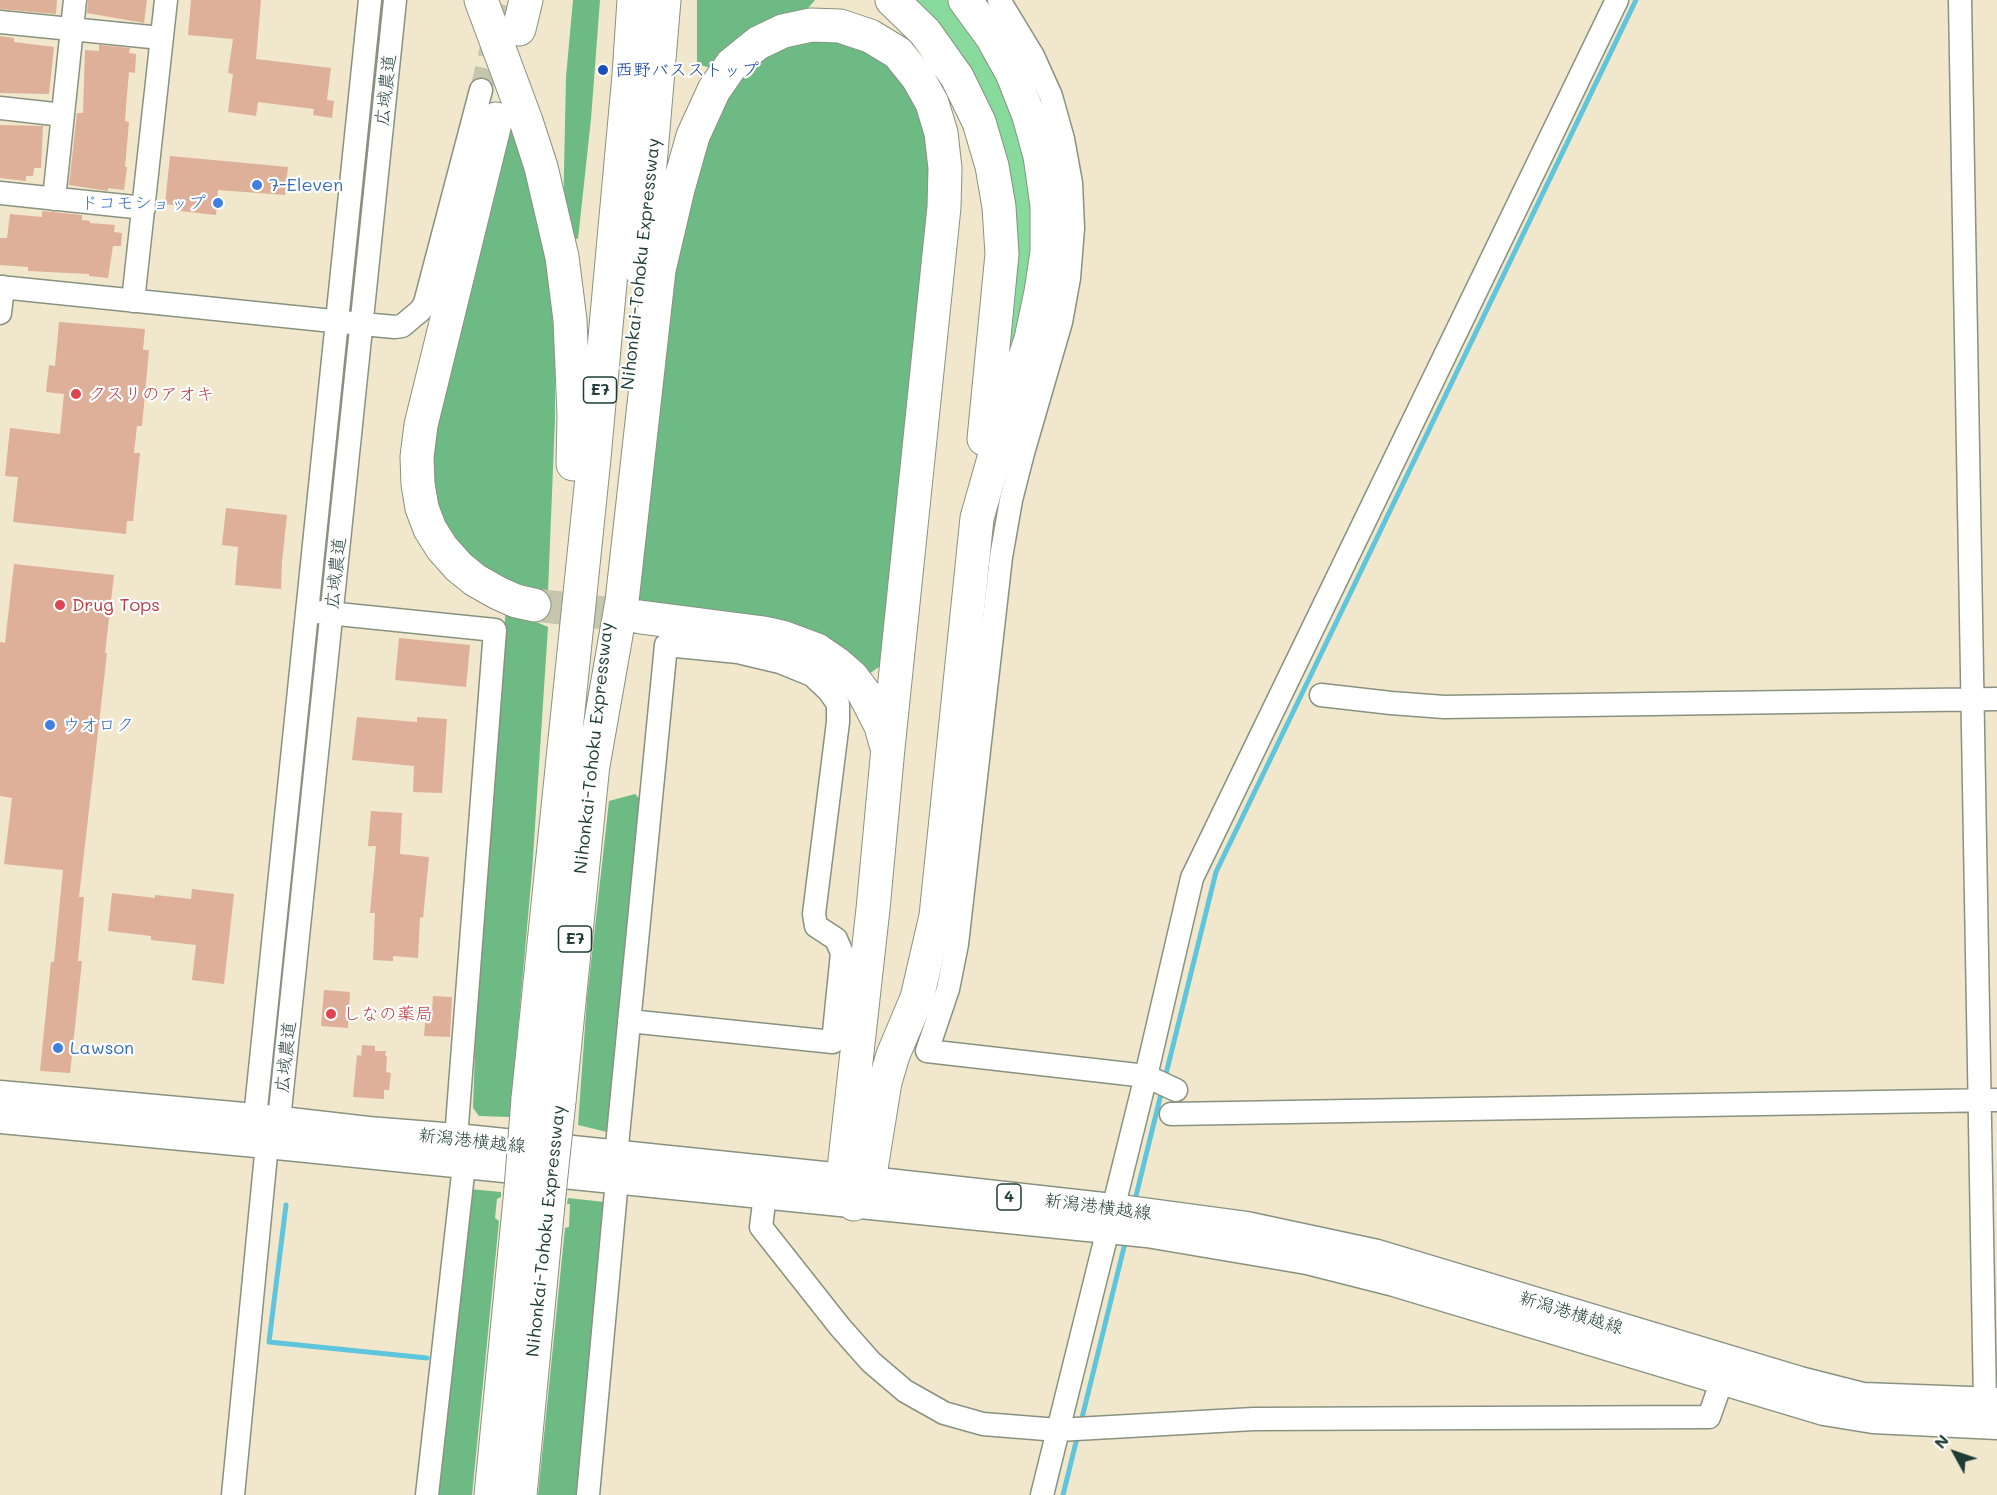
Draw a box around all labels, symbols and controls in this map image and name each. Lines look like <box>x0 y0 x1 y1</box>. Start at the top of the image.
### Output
street label: 広域農道 <box>371 53 401 127</box>
place label: 西野バスストップ <box>615 59 759 81</box>
marker: 西野バスストップ <box>596 63 610 77</box>
street label: Nihonkai-Tohoku Expressway <box>617 137 665 391</box>
place label: 7-Eleven <box>269 174 343 196</box>
marker: 7-Eleven <box>250 178 264 192</box>
place label: ドコモショップ <box>80 192 206 214</box>
marker: ドコモショップ <box>211 196 225 210</box>
road number: E7 <box>584 377 616 403</box>
place label: クスリのアオキ <box>88 383 214 405</box>
marker: クスリのアオキ <box>69 387 83 401</box>
street label: 広域農道 <box>321 536 351 610</box>
place label: Drug Tops <box>72 594 160 616</box>
marker: Drug Tops <box>53 598 67 612</box>
street label: Nihonkai-Tohoku Expressway <box>570 621 618 875</box>
place label: ウオロク <box>62 714 134 736</box>
marker: ウオロク <box>43 718 57 732</box>
road number: E7 <box>558 926 592 952</box>
place label: しなの薬局 <box>343 1003 433 1025</box>
marker: しなの薬局 <box>324 1007 338 1021</box>
street label: 広域農道 <box>271 1020 301 1094</box>
place label: Lawson <box>70 1037 134 1059</box>
marker: Lawson <box>51 1041 65 1055</box>
street label: Nihonkai-Tohoku Expressway <box>522 1104 570 1358</box>
street label: 新潟港横越線 <box>417 1125 527 1157</box>
road number: 4 <box>997 1184 1021 1210</box>
street label: 新潟港横越線 <box>1043 1190 1153 1224</box>
street label: 新潟港横越線 <box>1516 1287 1626 1339</box>
north arrow <box>1925 1423 1985 1483</box>
text: N <box>1929 1430 1953 1453</box>

